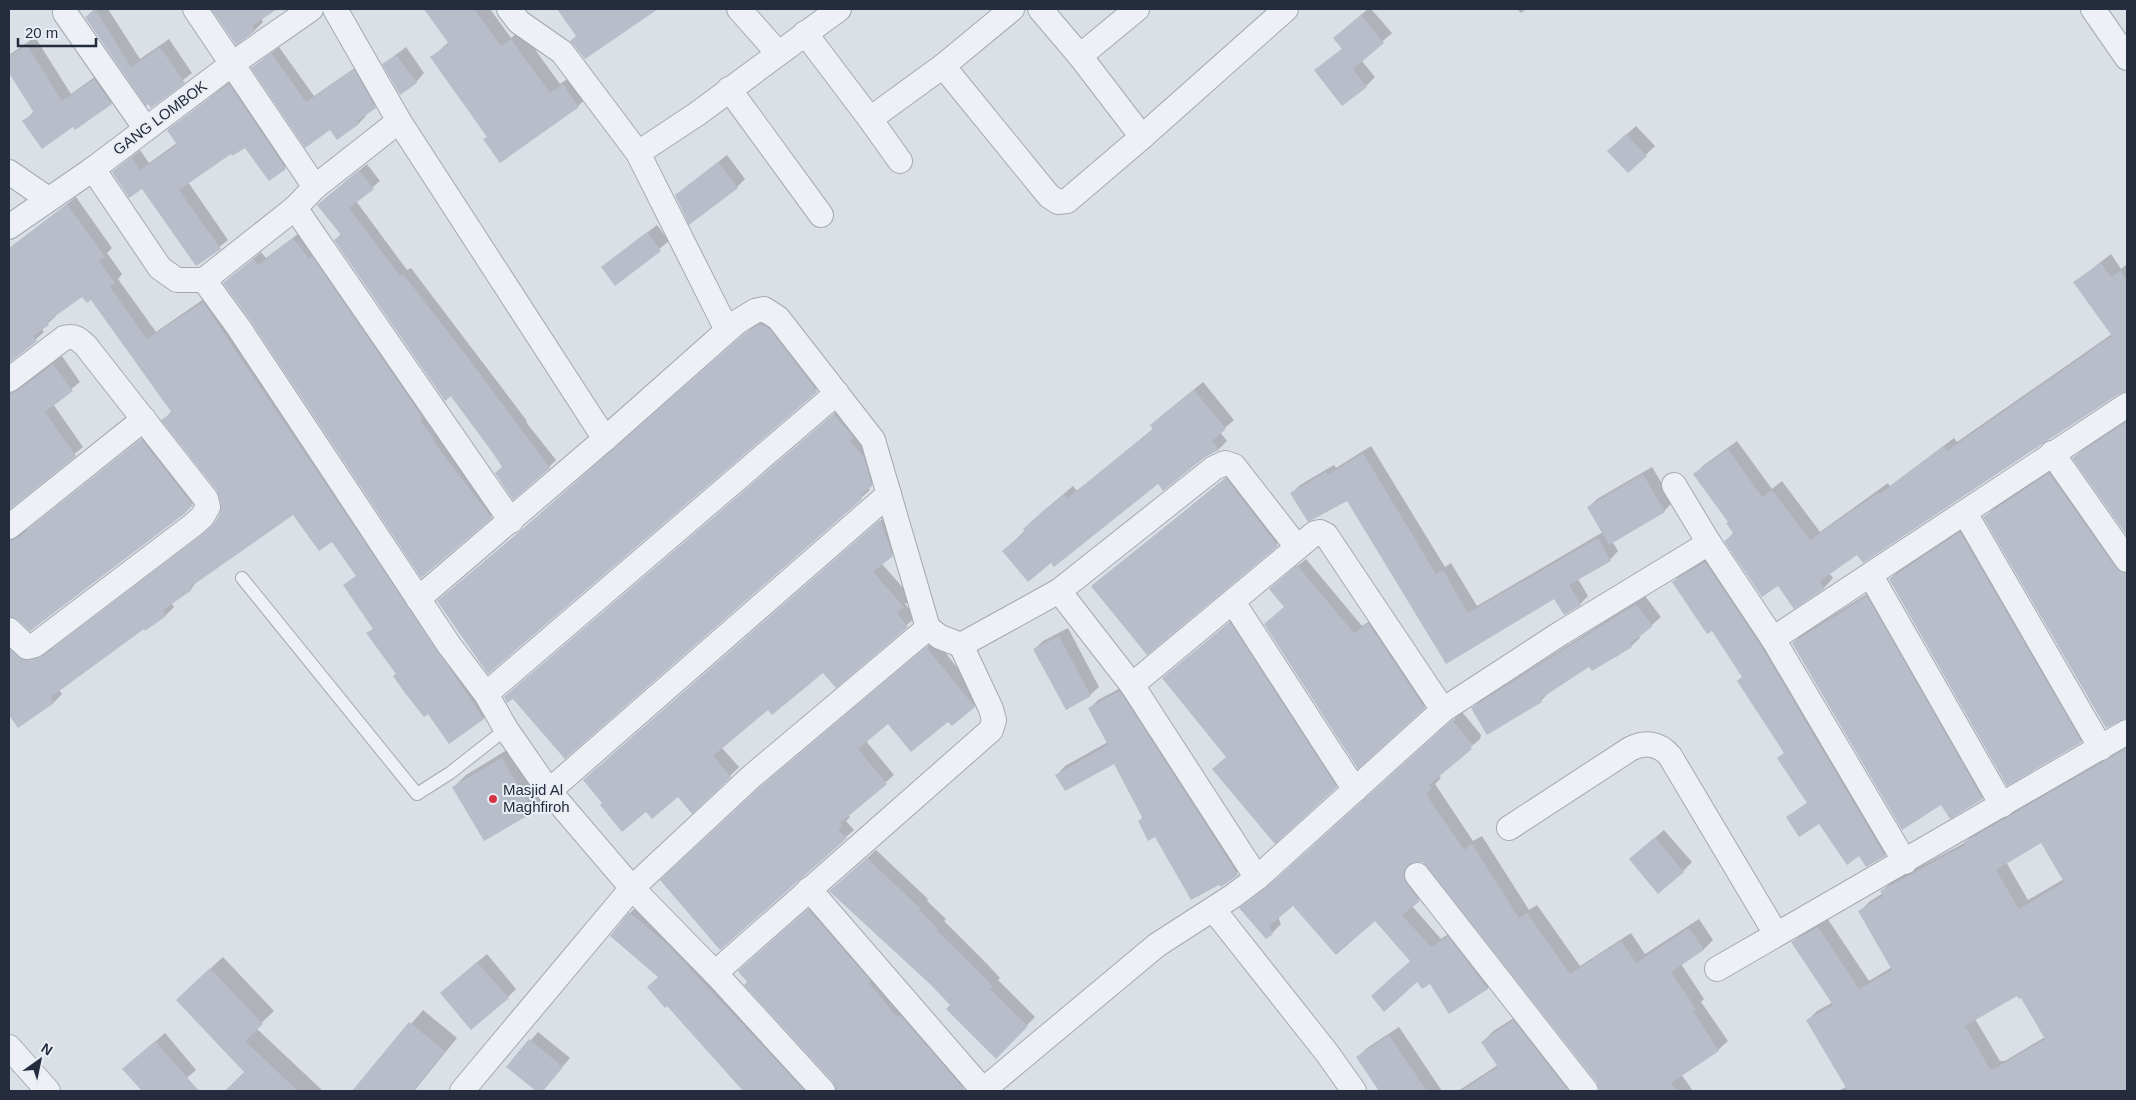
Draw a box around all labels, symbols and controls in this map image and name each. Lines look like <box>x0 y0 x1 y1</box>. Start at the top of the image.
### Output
scale bar <box>18 15 95 47</box>
text: 20 m <box>25 24 58 41</box>
street label: GANG LOMBOK <box>110 77 210 158</box>
place label: Masjid Al Maghfiroh <box>503 781 570 815</box>
marker: Masjid Al Maghfiroh <box>487 793 499 805</box>
north arrow <box>15 1035 65 1085</box>
text: N <box>38 1040 56 1059</box>

